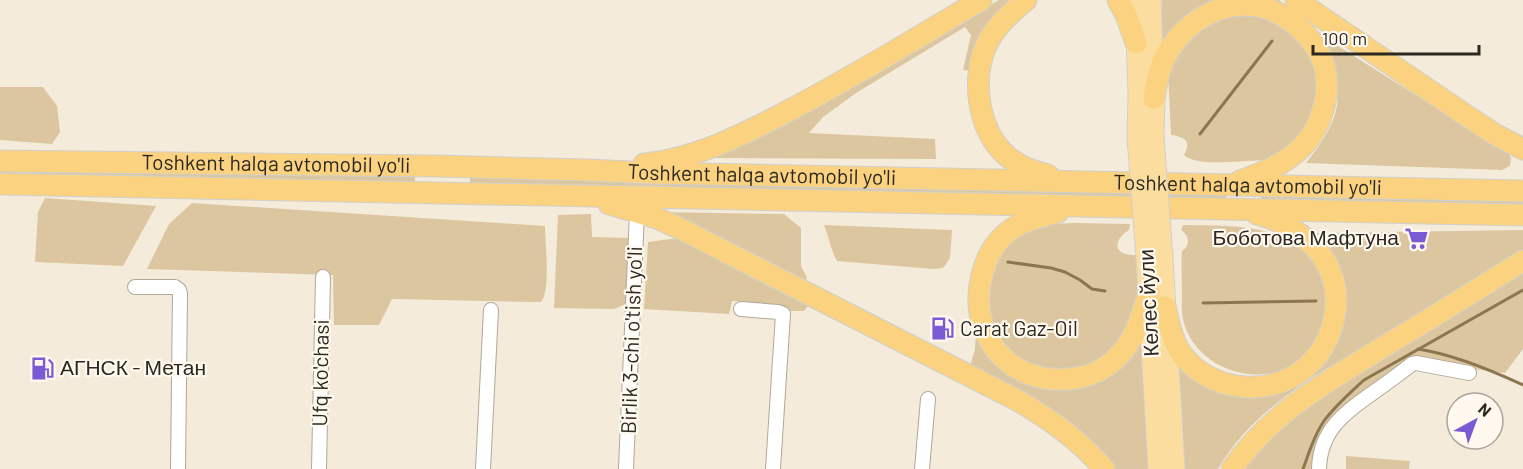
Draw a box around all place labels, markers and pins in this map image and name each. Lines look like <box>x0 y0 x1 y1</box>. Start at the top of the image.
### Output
place label: Боботова Мафтуна <box>1213 224 1399 249</box>
supermarket icon: Боботова Мафтуна <box>1404 225 1430 251</box>
place label: Carat Gaz-Oil <box>960 315 1078 340</box>
fuel station icon: Carat Gaz-Oil <box>929 316 955 342</box>
place label: АГНСК - Метан <box>60 354 206 379</box>
fuel station icon: АГНСК - Метан <box>29 355 55 381</box>

